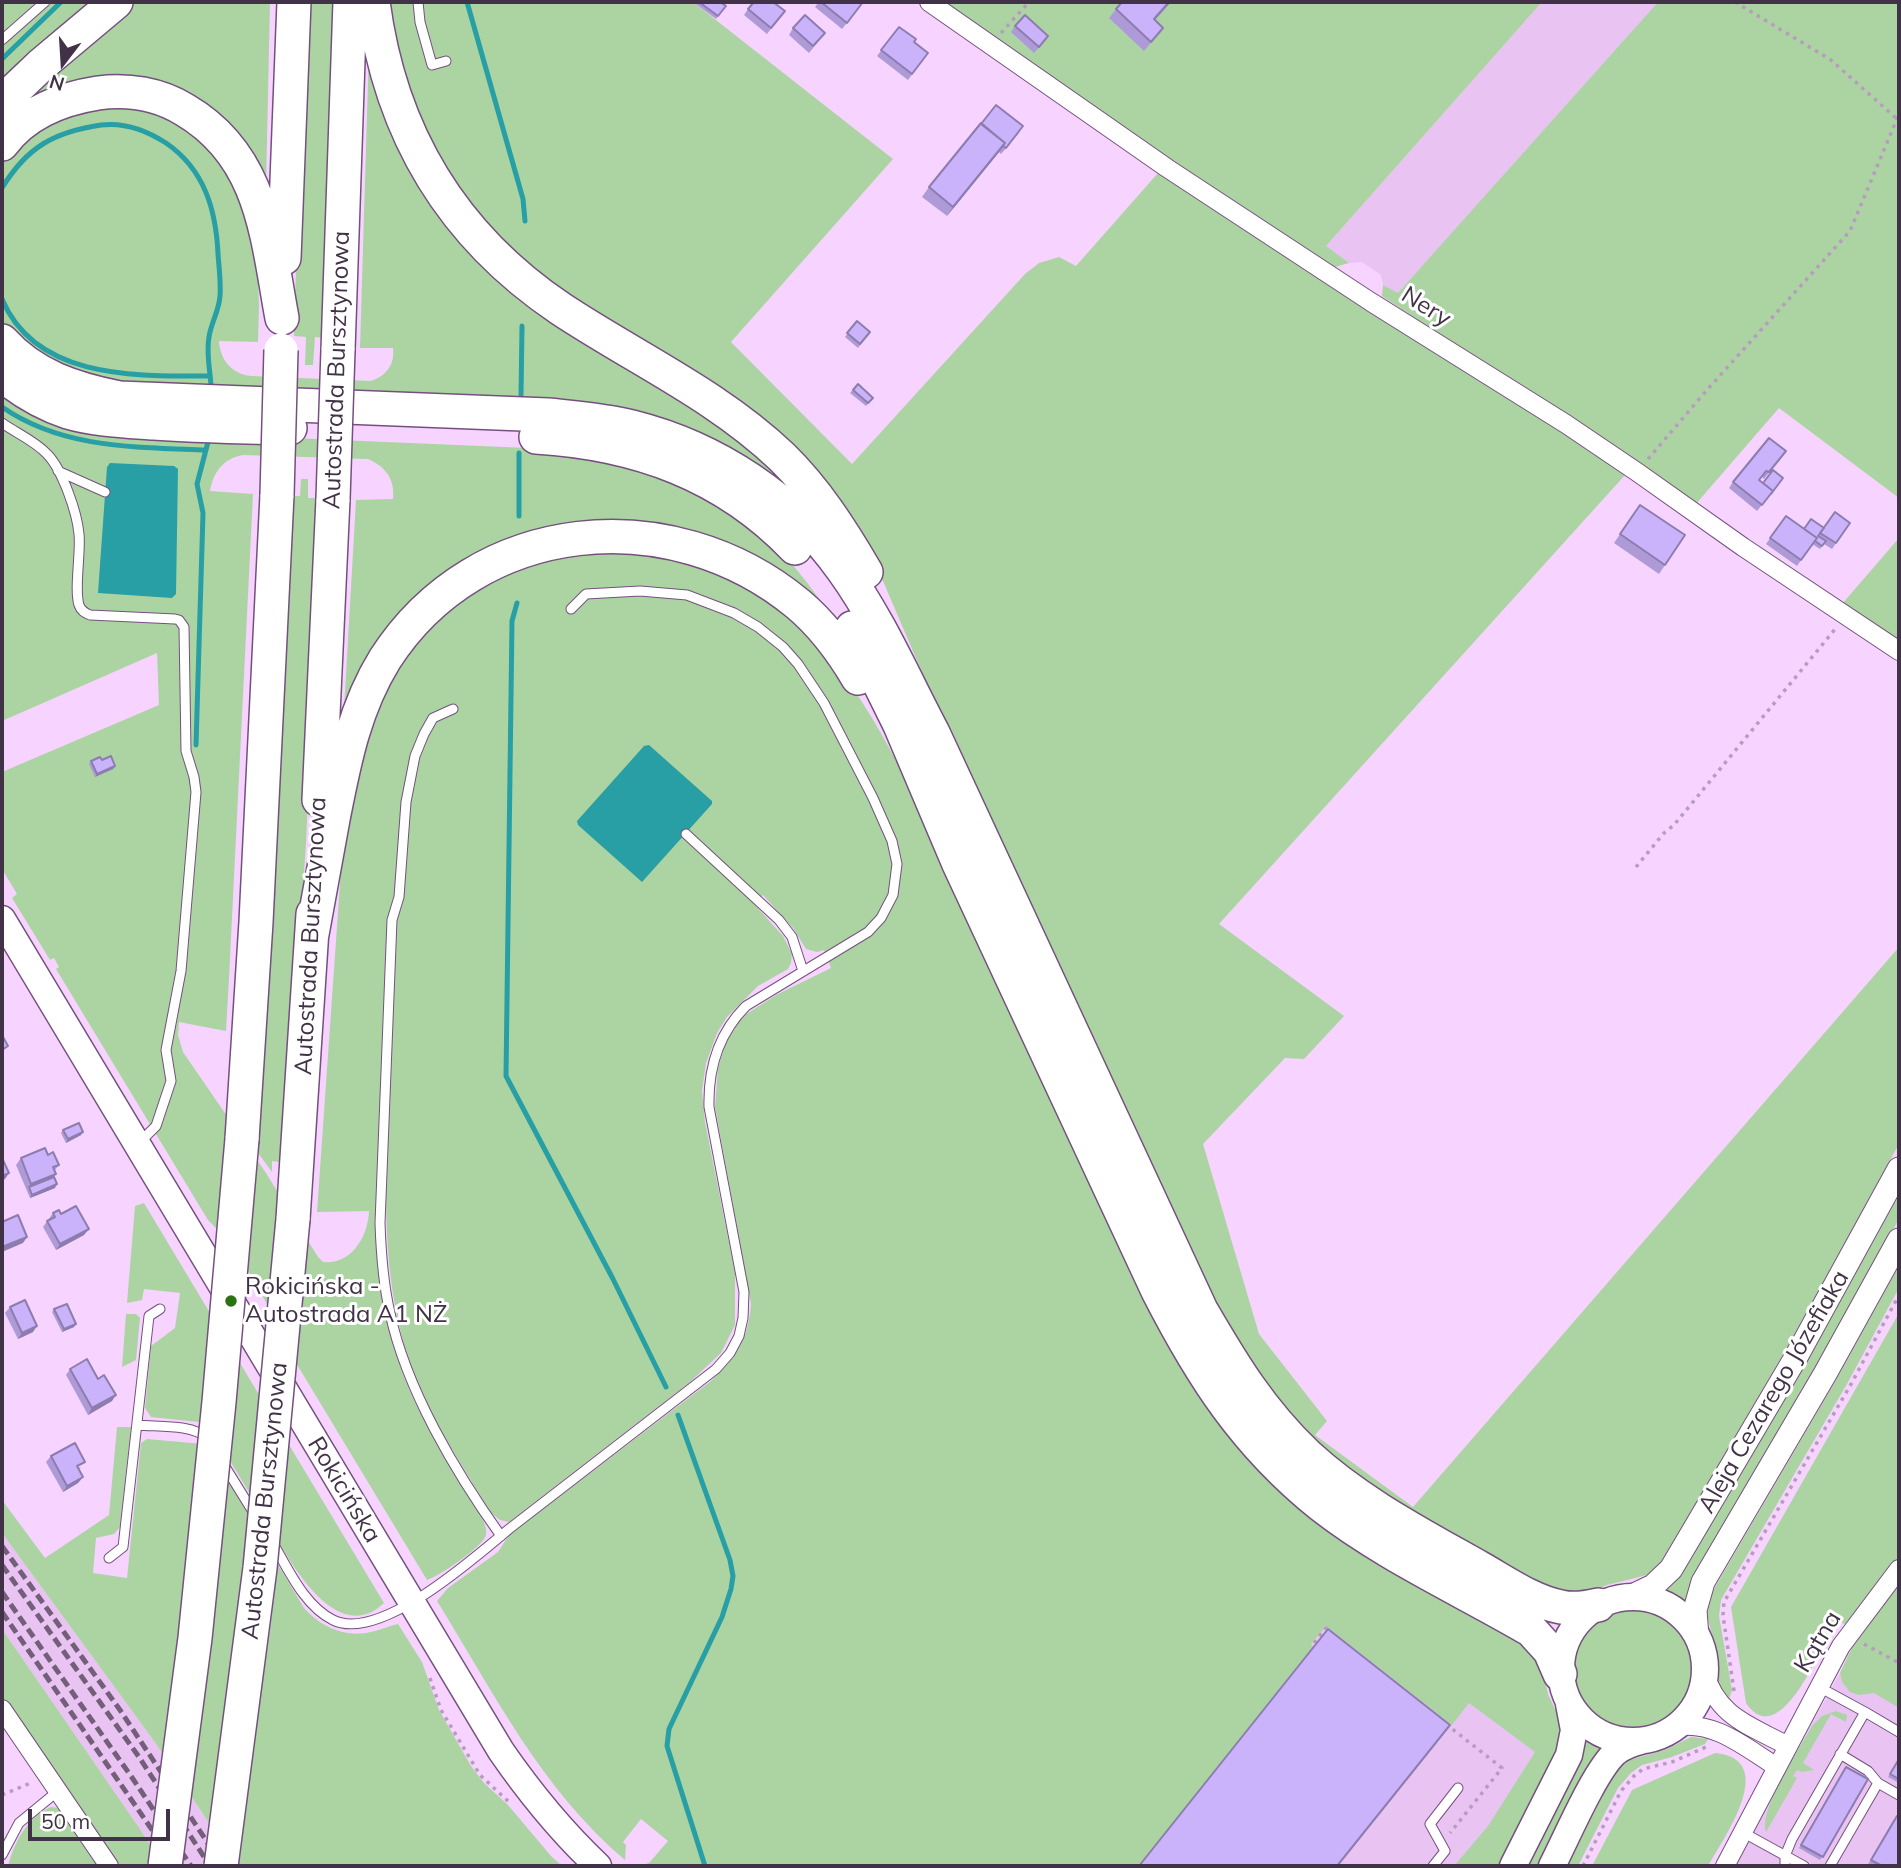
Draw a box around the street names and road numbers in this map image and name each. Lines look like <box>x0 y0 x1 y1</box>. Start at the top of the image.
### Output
street label: Autostrada Bursztynowa <box>318 230 356 510</box>
street label: Nery <box>1396 281 1456 333</box>
street label: Autostrada Bursztynowa <box>289 796 333 1076</box>
street label: Aleja Cezarego Józefiaka <box>1693 1265 1855 1519</box>
street label: Autostrada Bursztynowa <box>236 1361 294 1641</box>
street label: Rokicińska <box>301 1432 387 1548</box>
street label: Kątna <box>1789 1606 1847 1678</box>

